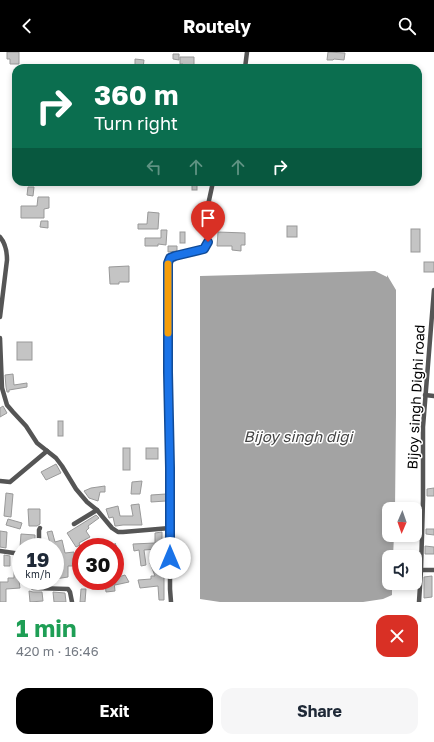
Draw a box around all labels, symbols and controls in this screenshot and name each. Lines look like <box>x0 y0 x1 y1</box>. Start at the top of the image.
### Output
icon: back <box>16 15 38 37</box>
text: Routely <box>183 15 251 37</box>
icon: search <box>396 15 418 37</box>
text: 360 m <box>94 78 179 111</box>
icon: right <box>28 80 80 132</box>
text: Turn right <box>94 112 178 134</box>
icon: left <box>143 156 165 178</box>
icon: ahead <box>185 156 207 178</box>
icon: ahead <box>227 156 249 178</box>
icon: right <box>269 156 291 178</box>
pin <box>191 201 225 242</box>
icon: arrive <box>197 207 219 229</box>
street label: Bijoy singh Dighi road <box>403 324 428 470</box>
water label: Bijoy singh digi <box>244 427 354 446</box>
north arrow <box>382 502 422 542</box>
map controls <box>382 502 422 590</box>
position arrow <box>149 537 191 579</box>
speed limit sign: 30 <box>72 538 124 590</box>
text: 19 <box>26 547 49 571</box>
button: sound <box>382 550 422 590</box>
text: km/h <box>25 568 51 580</box>
text: 1 min <box>16 613 76 642</box>
button: close <box>376 615 418 657</box>
text: 420 m · 16:46 <box>16 643 99 659</box>
button: Exit <box>16 688 213 734</box>
button: Share <box>221 688 418 734</box>

